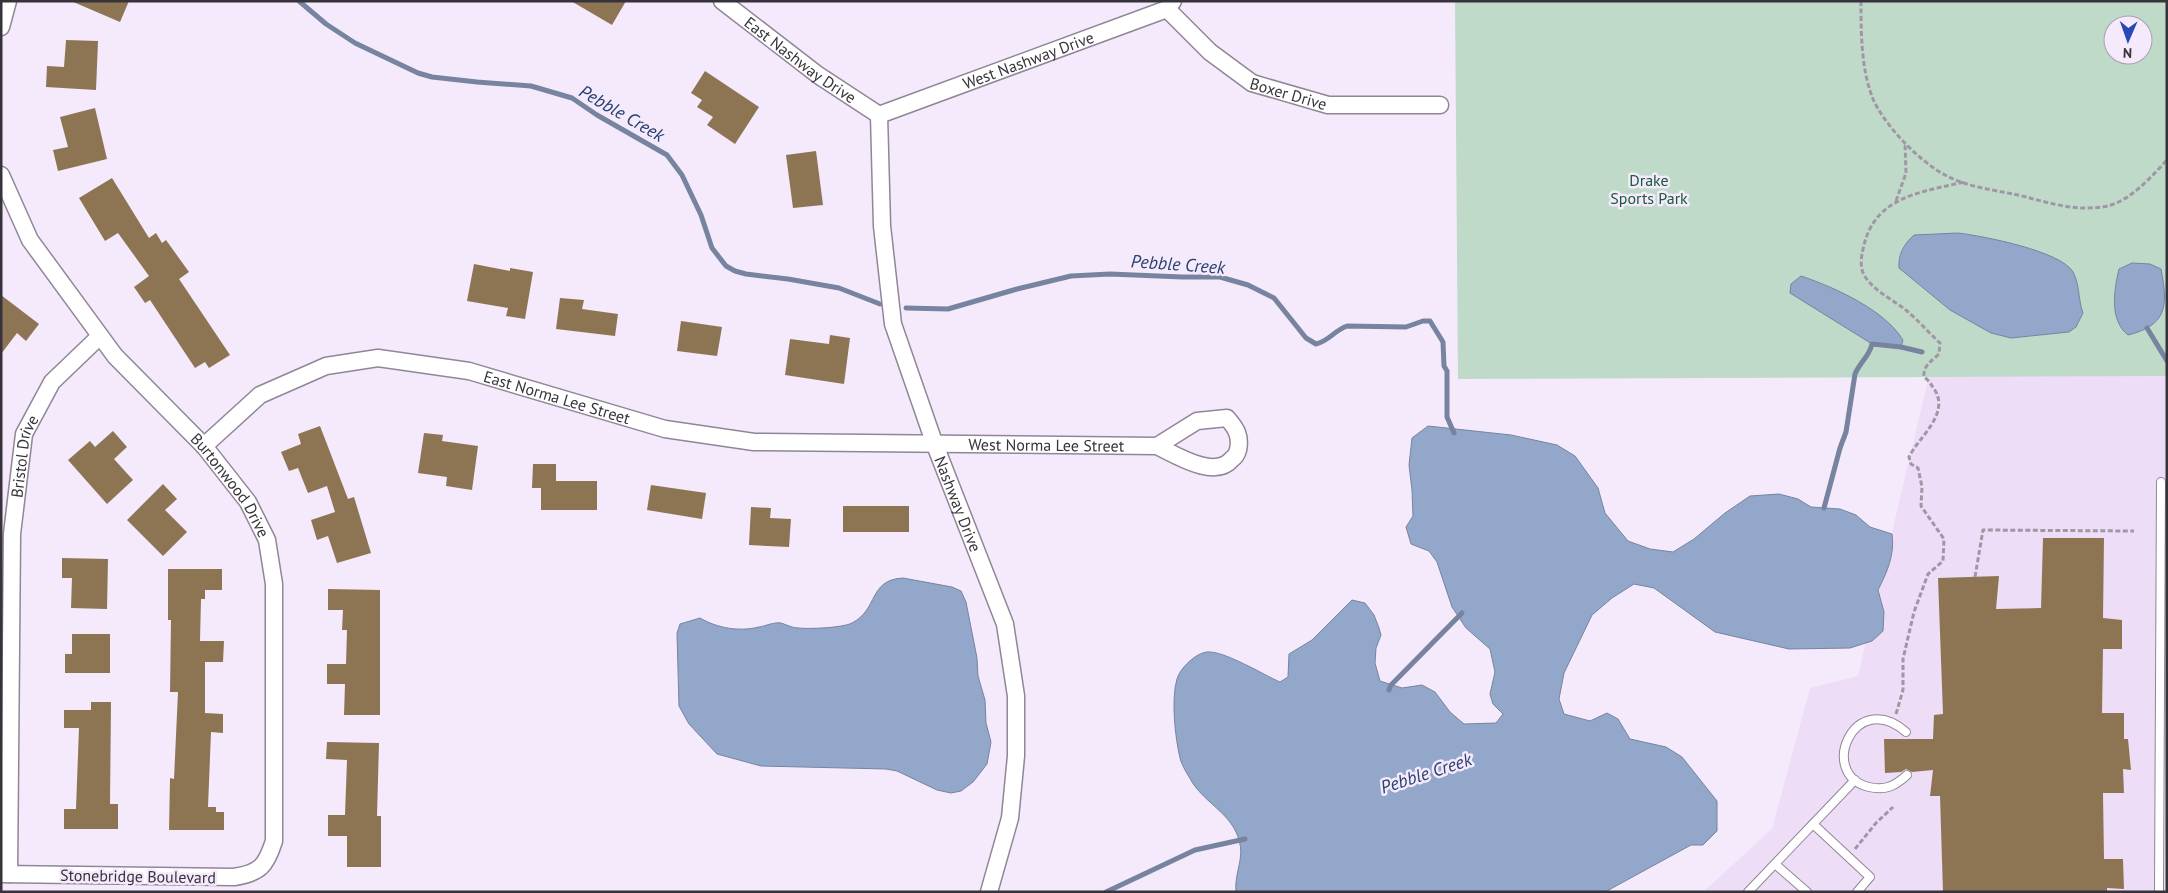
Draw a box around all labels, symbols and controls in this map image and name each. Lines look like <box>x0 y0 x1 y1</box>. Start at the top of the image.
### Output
street label: East Nashway Drive <box>740 12 860 107</box>
north arrow <box>2103 15 2153 65</box>
street label: West Nashway Drive <box>960 27 1097 93</box>
text: N <box>2123 44 2132 62</box>
street label: Boxer Drive <box>1248 73 1329 114</box>
water label: Pebble Creek <box>575 79 669 147</box>
park label: Drake Sports Park <box>1610 170 1688 208</box>
water label: Pebble Creek <box>1130 249 1227 279</box>
street label: East Norma Lee Street <box>481 366 633 428</box>
street label: Bristol Drive <box>6 411 43 499</box>
street label: Burtonwood Drive <box>187 429 274 541</box>
street label: West Norma Lee Street <box>968 434 1125 456</box>
street label: Nashway Drive <box>930 453 986 555</box>
water label: Pebble Creek <box>1377 747 1475 799</box>
street label: Stonebridge Boulevard <box>60 865 216 887</box>

